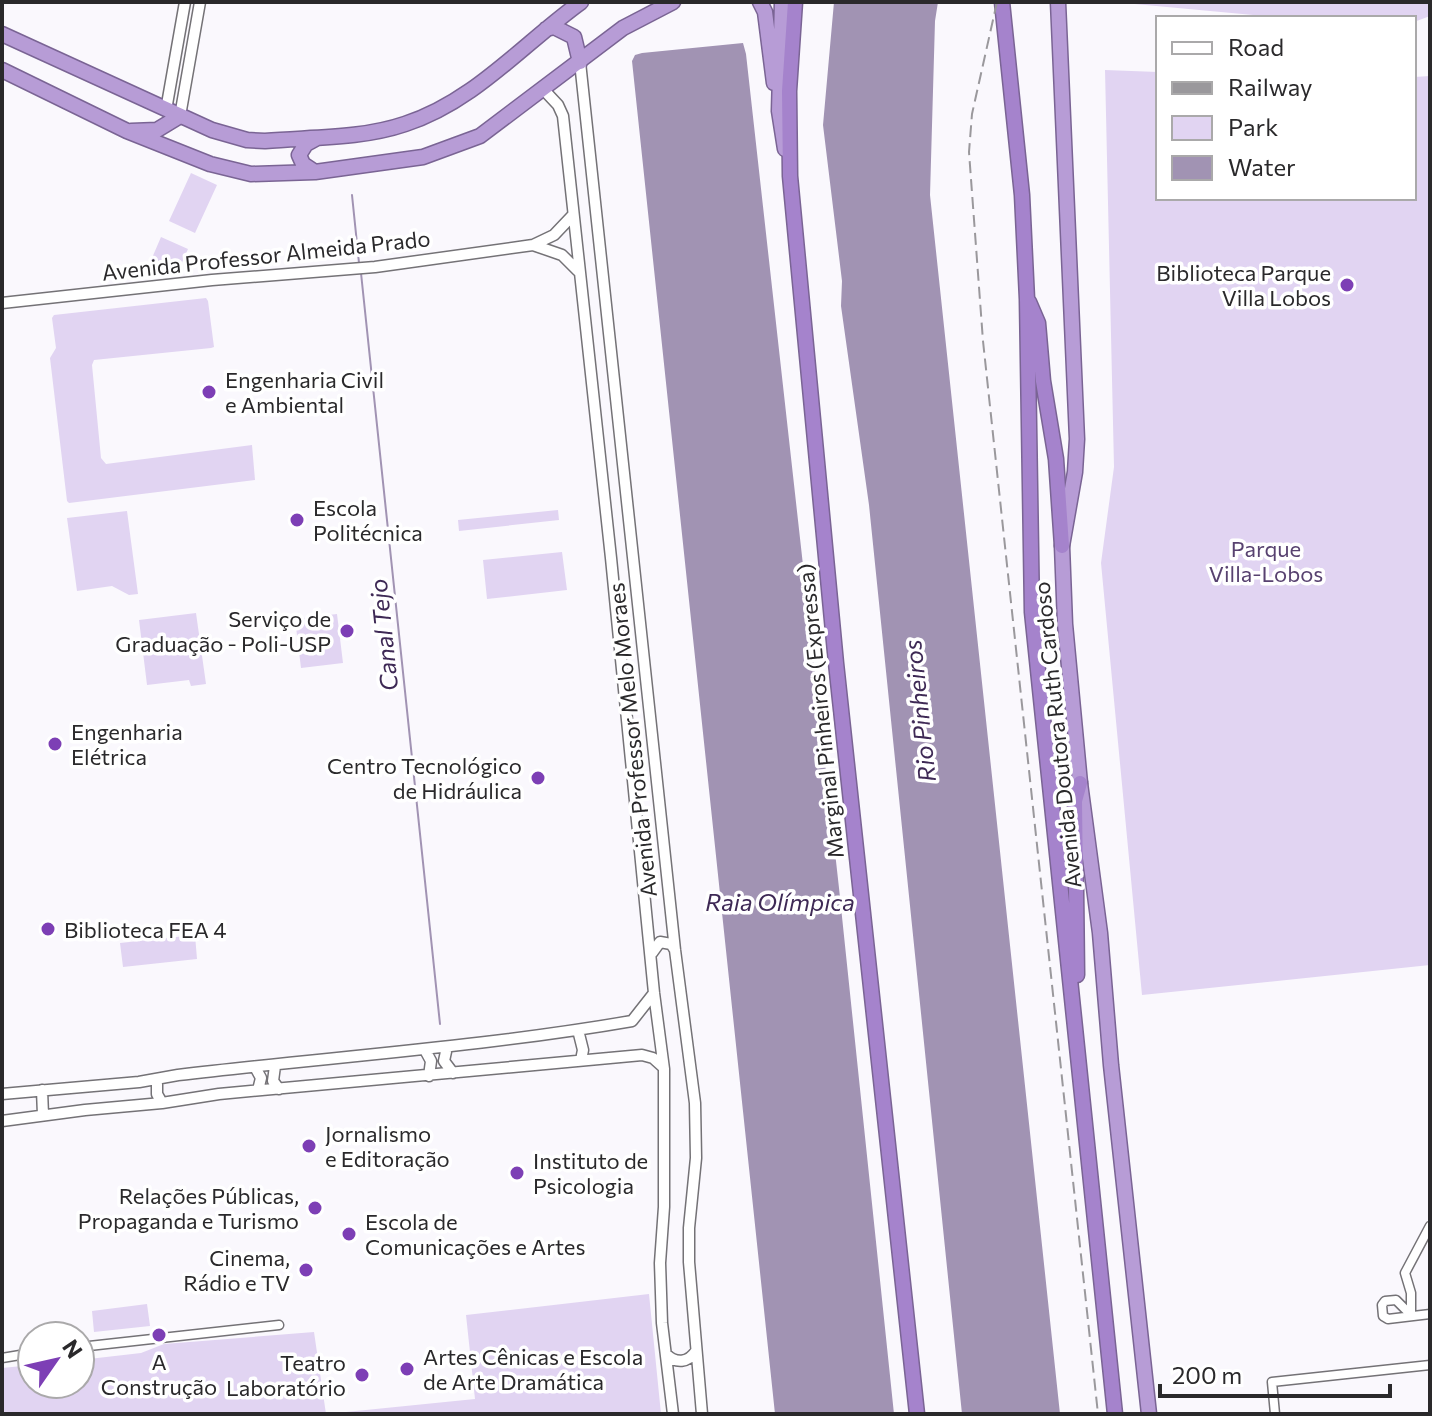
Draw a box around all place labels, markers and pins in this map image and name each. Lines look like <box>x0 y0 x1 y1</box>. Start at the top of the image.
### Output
place label: Biblioteca Parque Villa Lobos <box>1156 259 1331 311</box>
marker: Biblioteca Parque Villa Lobos <box>1338 276 1356 294</box>
place label: Engenharia Civil e Ambiental <box>225 366 384 418</box>
marker: Engenharia Civil e Ambiental <box>200 383 218 401</box>
place label: Escola Politécnica <box>313 494 423 546</box>
marker: Escola Politécnica <box>288 511 306 529</box>
place label: Serviço de Graduação - Poli-USP <box>115 605 331 657</box>
marker: Serviço de Graduação - Poli-USP <box>338 622 356 640</box>
place label: Engenharia Elétrica <box>71 718 183 770</box>
marker: Engenharia Elétrica <box>46 735 64 753</box>
place label: Centro Tecnológico de Hidráulica <box>327 752 522 804</box>
marker: Centro Tecnológico de Hidráulica <box>529 769 547 787</box>
place label: Biblioteca FEA 4 <box>64 916 226 943</box>
marker: Biblioteca FEA 4 <box>39 920 57 938</box>
place label: Jornalismo e Editoração <box>325 1120 450 1172</box>
marker: Jornalismo e Editoração <box>300 1137 318 1155</box>
place label: Instituto de Psicologia <box>533 1147 648 1199</box>
marker: Instituto de Psicologia <box>508 1164 526 1182</box>
place label: Relações Públicas, Propaganda e Turismo <box>78 1182 299 1234</box>
marker: Relações Públicas, Propaganda e Turismo <box>306 1199 324 1217</box>
place label: Escola de Comunicações e Artes <box>365 1208 585 1260</box>
marker: Escola de Comunicações e Artes <box>340 1225 358 1243</box>
place label: Cinema, Rádio e TV <box>183 1244 290 1296</box>
marker: Cinema, Rádio e TV <box>297 1261 315 1279</box>
marker: A Construção <box>150 1326 168 1344</box>
place label: Artes Cênicas e Escola de Arte Dramática <box>423 1343 643 1395</box>
place label: A Construção <box>101 1348 217 1400</box>
place label: Teatro Laboratório <box>226 1349 346 1401</box>
marker: Artes Cênicas e Escola de Arte Dramática <box>398 1360 416 1378</box>
marker: Teatro Laboratório <box>353 1366 371 1384</box>

